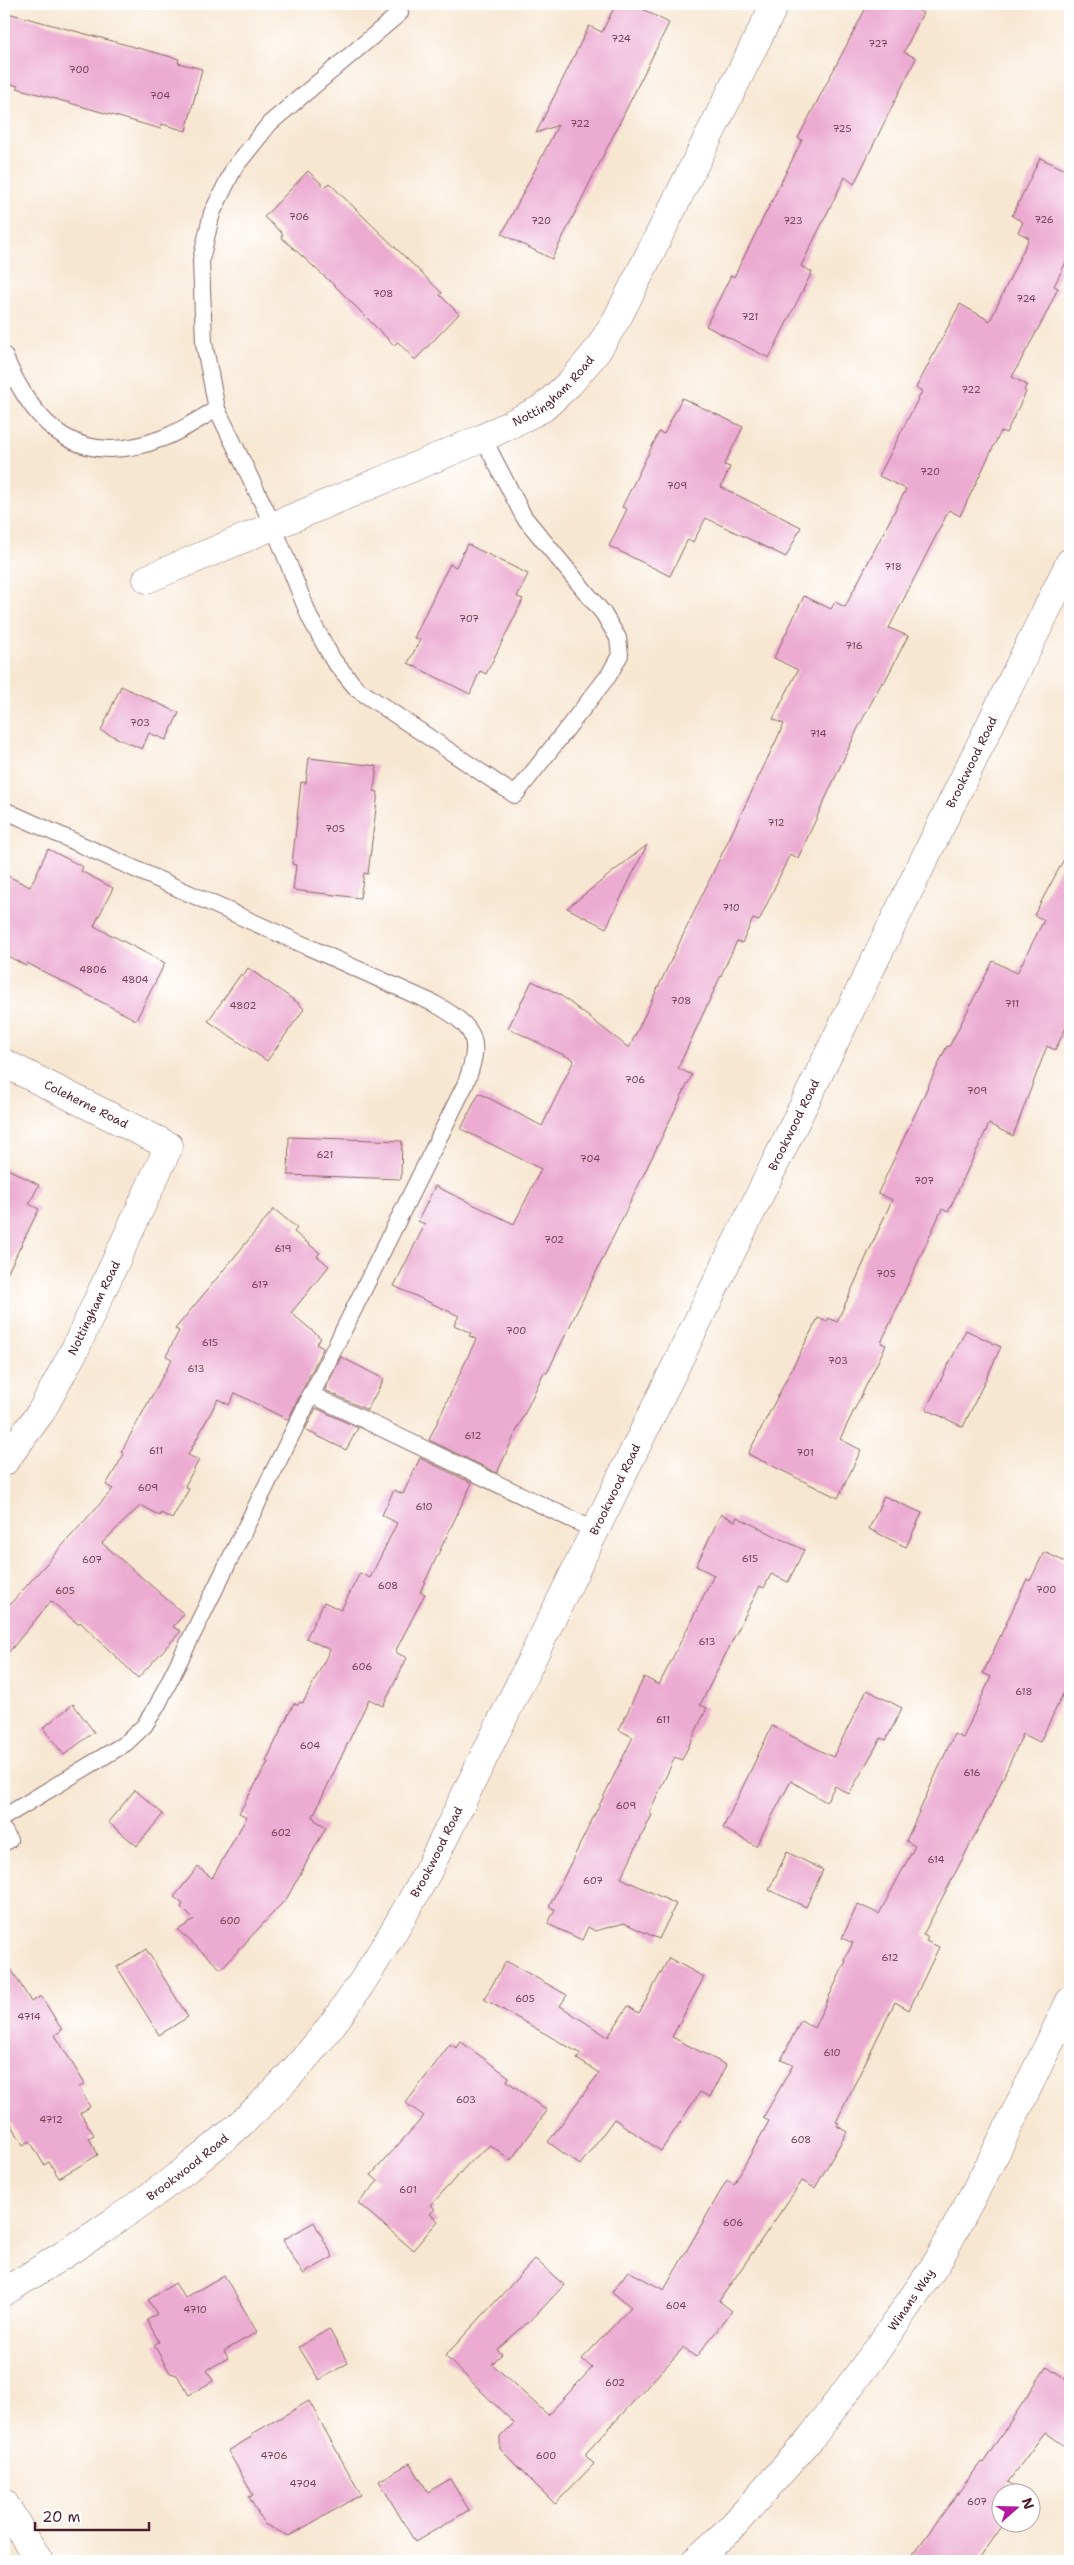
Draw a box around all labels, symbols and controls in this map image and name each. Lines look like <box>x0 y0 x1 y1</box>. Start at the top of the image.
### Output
house number: 724 <box>611 32 631 45</box>
house number: 727 <box>868 37 888 50</box>
house number: 700 <box>69 63 89 76</box>
house number: 704 <box>150 89 170 102</box>
house number: 722 <box>570 117 590 130</box>
house number: 725 <box>832 122 852 135</box>
house number: 706 <box>289 210 309 223</box>
house number: 726 <box>1034 213 1054 226</box>
house number: 720 <box>531 214 551 227</box>
house number: 723 <box>783 214 803 227</box>
house number: 708 <box>373 287 393 300</box>
house number: 724 <box>1016 292 1036 305</box>
house number: 721 <box>742 310 758 323</box>
street label: Nottingham Road <box>510 352 598 430</box>
house number: 722 <box>961 383 981 396</box>
house number: 720 <box>920 465 940 478</box>
house number: 709 <box>667 479 687 492</box>
house number: 718 <box>884 560 902 573</box>
house number: 707 <box>459 612 479 625</box>
house number: 716 <box>845 639 863 652</box>
street label: Brookwood Road <box>943 713 1001 811</box>
house number: 703 <box>130 716 150 729</box>
house number: 714 <box>809 727 827 740</box>
house number: 712 <box>767 816 785 829</box>
house number: 705 <box>325 822 345 835</box>
house number: 710 <box>722 901 740 914</box>
house number: 4806 <box>79 963 107 976</box>
house number: 4804 <box>121 973 149 986</box>
house number: 708 <box>671 994 691 1007</box>
house number: 711 <box>1005 997 1019 1010</box>
house number: 4802 <box>230 999 256 1012</box>
house number: 706 <box>625 1073 645 1086</box>
street label: Brookwood Road <box>765 1076 823 1173</box>
street label: Coleherne Road <box>41 1077 131 1132</box>
house number: 709 <box>967 1084 987 1097</box>
house number: 621 <box>316 1148 334 1161</box>
house number: 704 <box>580 1152 600 1165</box>
house number: 707 <box>914 1174 934 1187</box>
house number: 702 <box>544 1233 564 1246</box>
house number: 619 <box>274 1242 292 1255</box>
street label: Nottingham Road <box>64 1258 124 1358</box>
house number: 705 <box>876 1267 896 1280</box>
house number: 617 <box>252 1278 268 1291</box>
house number: 700 <box>506 1324 526 1337</box>
house number: 615 <box>202 1336 218 1349</box>
house number: 703 <box>828 1354 848 1367</box>
house number: 613 <box>188 1362 204 1375</box>
house number: 612 <box>465 1429 481 1442</box>
street label: Brookwood Road <box>586 1441 644 1538</box>
house number: 611 <box>149 1444 163 1457</box>
house number: 701 <box>796 1446 814 1459</box>
house number: 609 <box>138 1481 158 1494</box>
house number: 610 <box>415 1500 433 1513</box>
house number: 615 <box>742 1552 758 1565</box>
house number: 607 <box>82 1553 102 1566</box>
house number: 608 <box>378 1579 398 1592</box>
house number: 700 <box>1036 1583 1056 1596</box>
house number: 605 <box>55 1584 75 1597</box>
house number: 613 <box>699 1635 715 1648</box>
house number: 606 <box>352 1660 372 1673</box>
house number: 618 <box>1015 1685 1033 1698</box>
house number: 611 <box>656 1713 670 1726</box>
house number: 604 <box>300 1739 320 1752</box>
house number: 616 <box>963 1766 981 1779</box>
house number: 609 <box>616 1799 636 1812</box>
street label: Brookwood Road <box>407 1803 467 1900</box>
house number: 602 <box>271 1826 291 1839</box>
house number: 614 <box>928 1853 944 1866</box>
house number: 607 <box>583 1874 603 1887</box>
house number: 600 <box>220 1914 240 1927</box>
house number: 612 <box>882 1951 898 1964</box>
house number: 605 <box>515 1992 535 2005</box>
house number: 4714 <box>17 2010 41 2023</box>
house number: 610 <box>823 2046 841 2059</box>
house number: 603 <box>456 2093 476 2106</box>
house number: 4712 <box>39 2113 63 2126</box>
street label: Brookwood Road <box>143 2130 232 2204</box>
house number: 608 <box>791 2133 811 2146</box>
house number: 601 <box>399 2183 417 2196</box>
house number: 606 <box>723 2216 743 2229</box>
street label: Winans Way <box>884 2266 938 2334</box>
house number: 604 <box>666 2299 686 2312</box>
house number: 4710 <box>183 2303 207 2316</box>
house number: 602 <box>605 2376 625 2389</box>
house number: 4706 <box>261 2449 287 2462</box>
house number: 600 <box>536 2449 556 2462</box>
house number: 4704 <box>290 2477 316 2490</box>
north arrow <box>992 2482 1042 2532</box>
house number: 607 <box>967 2495 987 2508</box>
text: N <box>1018 2495 1039 2512</box>
scale bar <box>35 2500 149 2532</box>
text: 20 m <box>42 2507 81 2527</box>

